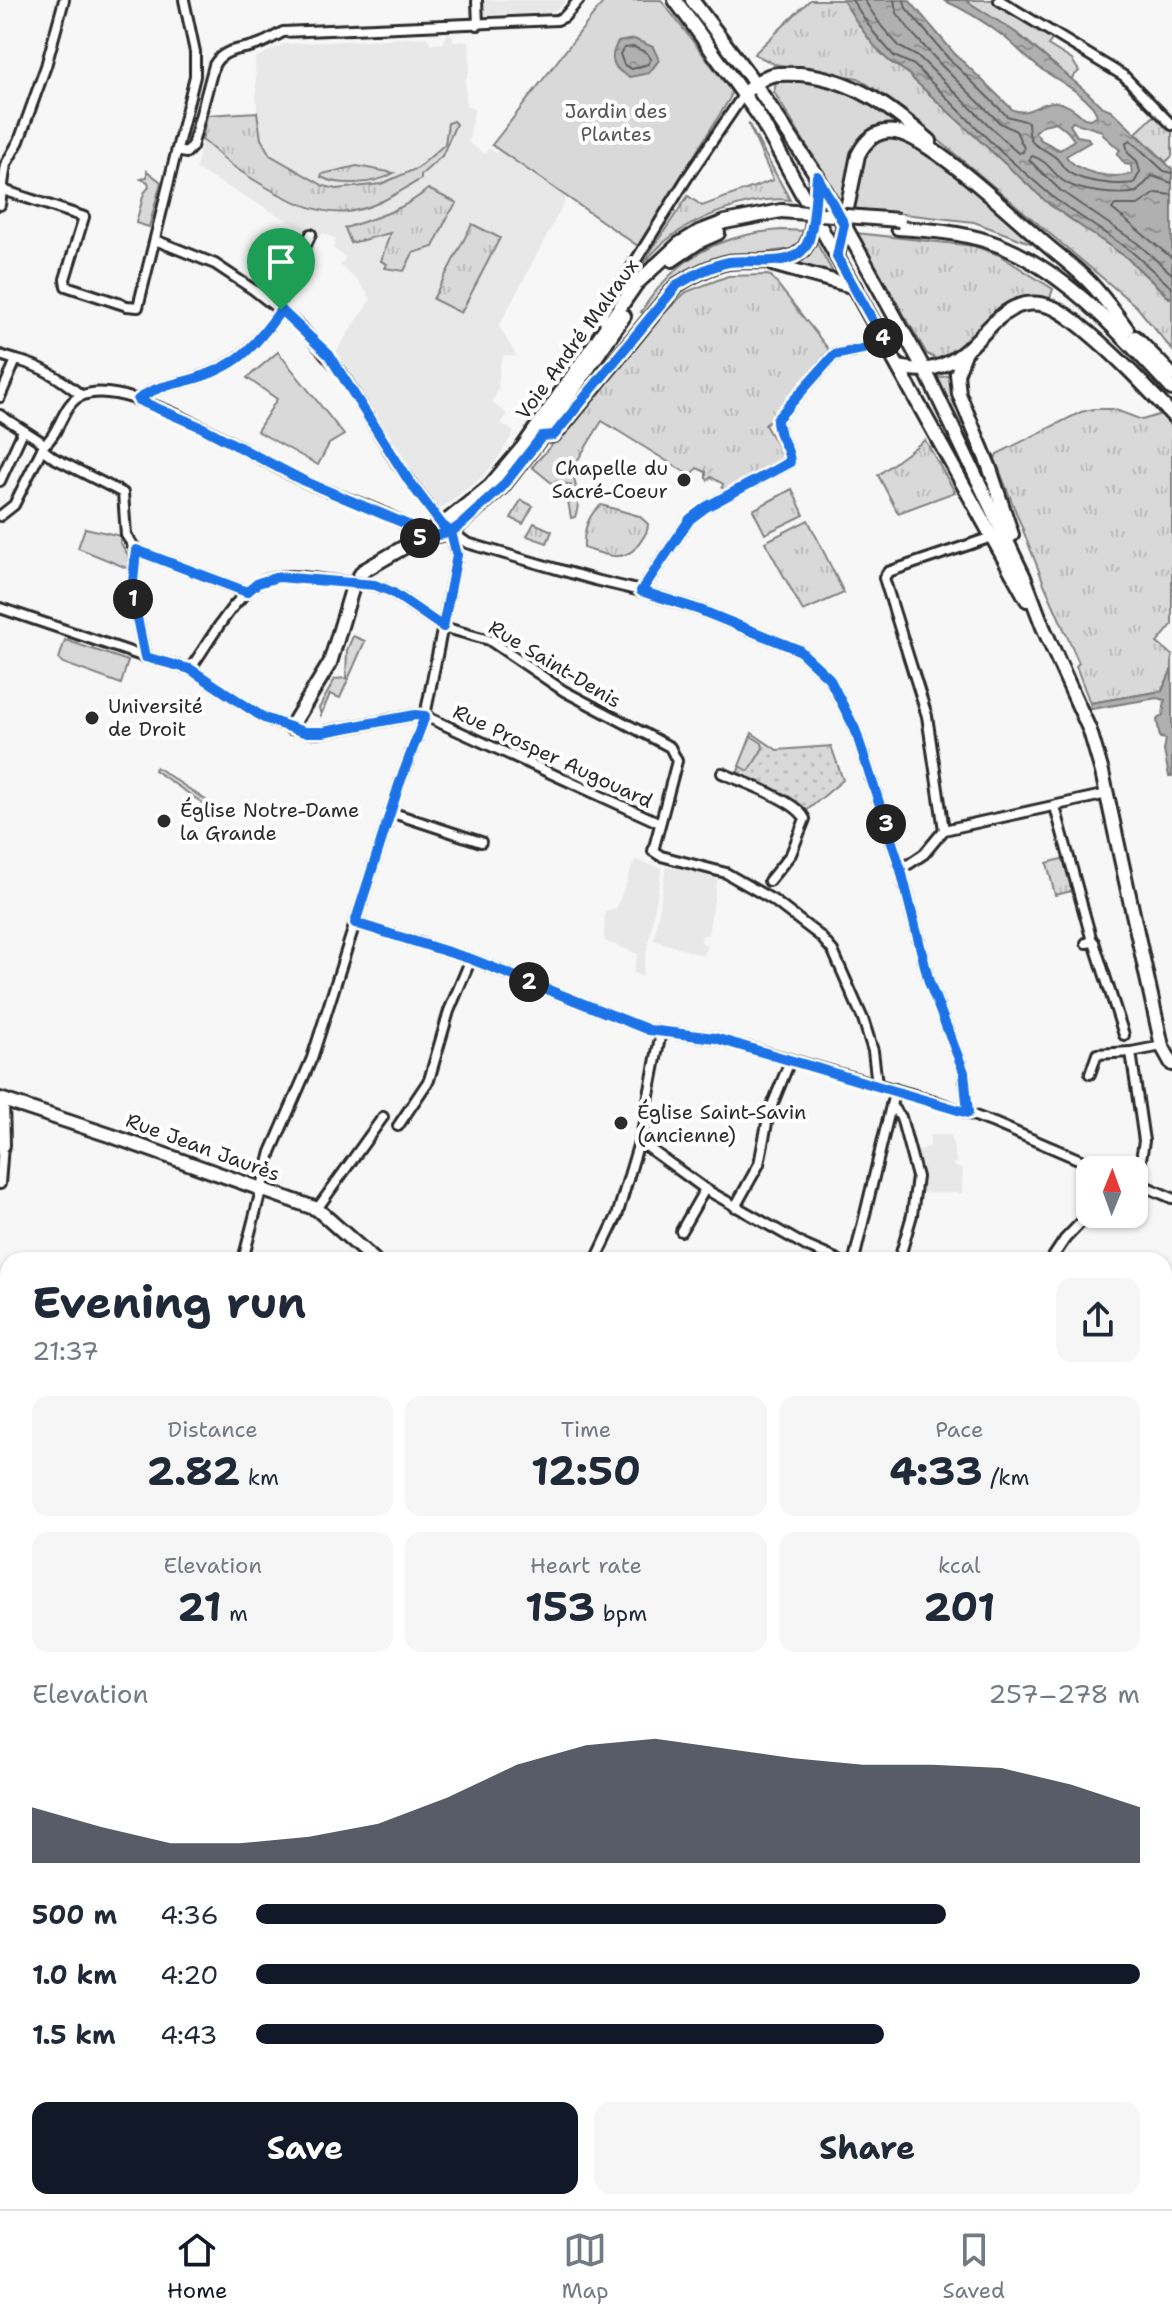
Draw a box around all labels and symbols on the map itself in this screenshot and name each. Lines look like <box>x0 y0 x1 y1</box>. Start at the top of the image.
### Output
park label: Jardin des Plantes <box>564 98 668 147</box>
pin <box>247 228 315 310</box>
street label: Voie André Malraux <box>510 253 644 425</box>
pin: 4 <box>863 318 903 358</box>
place label: Chapelle du Sacré-Coeur <box>552 455 668 504</box>
marker: Chapelle du Sacré-Coeur <box>675 471 693 489</box>
pin: 5 <box>400 518 440 558</box>
pin: 1 <box>113 579 153 619</box>
street label: Rue Saint-Denis <box>484 614 626 714</box>
place label: Université de Droit <box>108 693 203 742</box>
street label: Rue Prosper Augouard <box>449 698 657 814</box>
marker: Université de Droit <box>83 709 101 727</box>
place label: Église Notre-Dame la Grande <box>180 797 359 846</box>
pin: 3 <box>866 804 906 844</box>
marker: Église Notre-Dame la Grande <box>155 812 173 830</box>
pin: 2 <box>509 962 549 1002</box>
place label: Église Saint-Savin (ancienne) <box>637 1099 806 1148</box>
street label: Rue Jean Jaurès <box>122 1107 284 1187</box>
marker: Église Saint-Savin (ancienne) <box>612 1114 630 1132</box>
north arrow <box>1076 1156 1148 1228</box>

